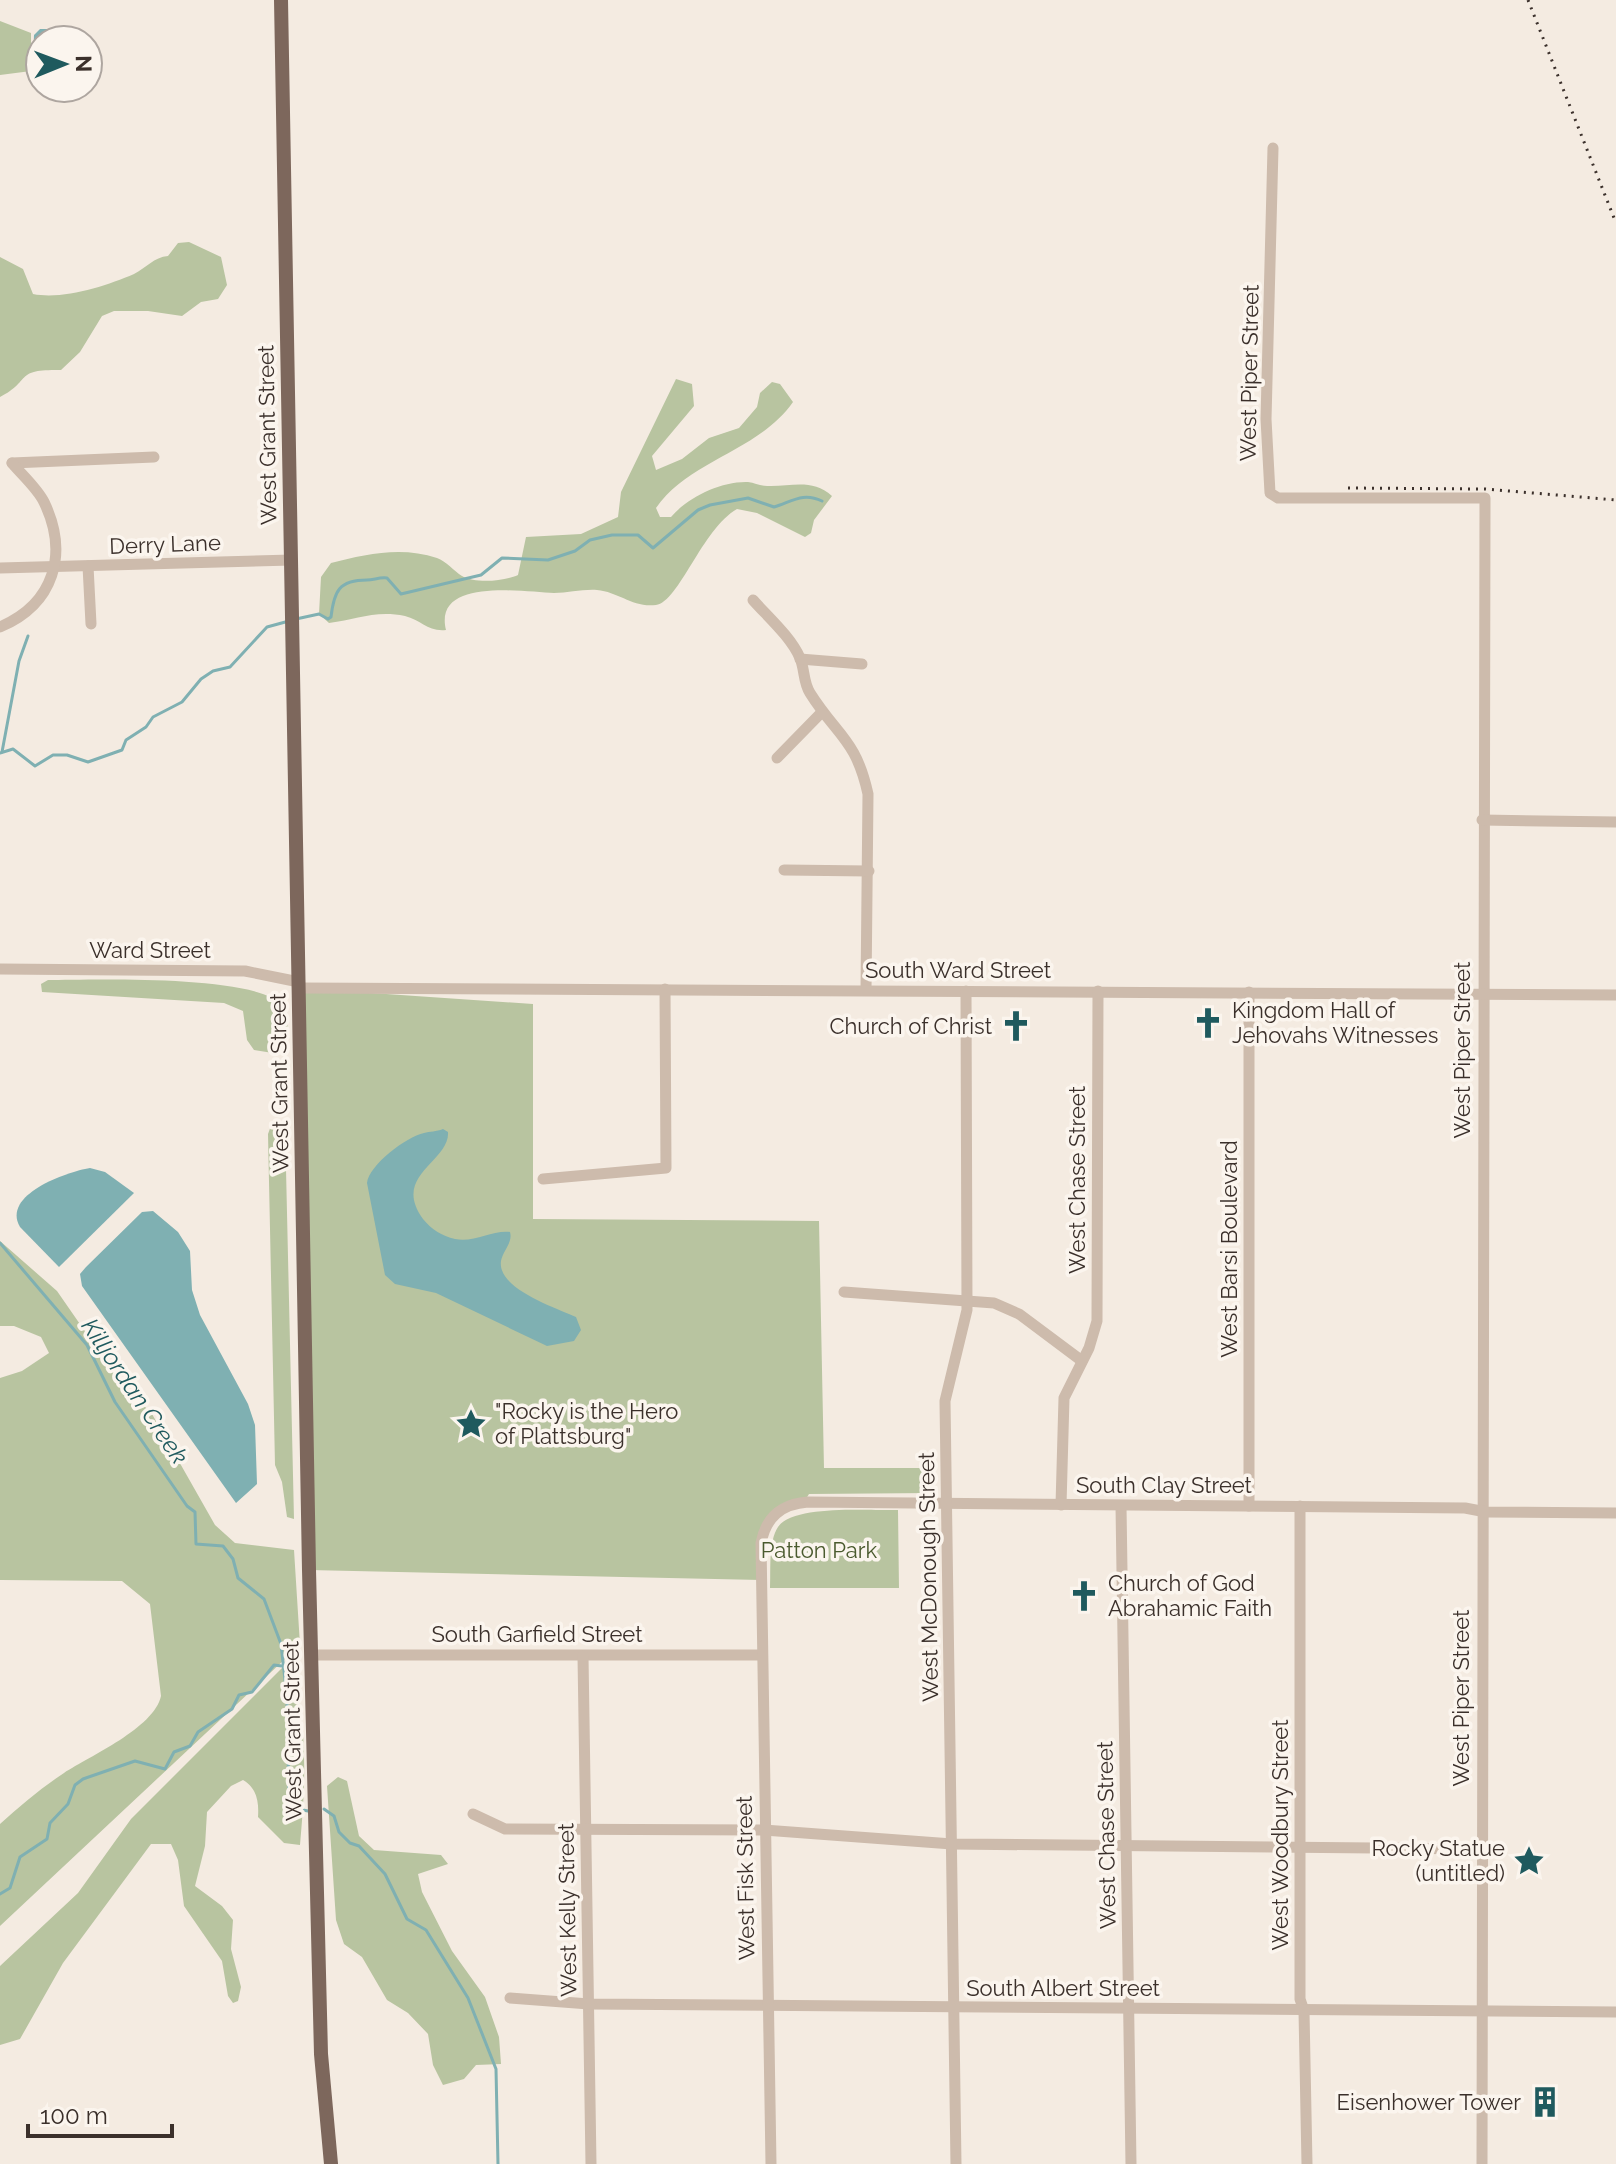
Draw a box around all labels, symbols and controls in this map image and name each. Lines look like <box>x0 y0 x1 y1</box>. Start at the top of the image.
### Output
north arrow <box>24 24 104 104</box>
text: N <box>71 55 97 72</box>
street label: West Piper Street <box>1234 284 1264 462</box>
street label: West Grant Street <box>252 344 282 525</box>
street label: Derry Lane <box>109 529 221 559</box>
street label: Ward Street <box>89 937 211 963</box>
street label: South Ward Street <box>865 957 1052 983</box>
street label: West Piper Street <box>1449 961 1475 1138</box>
street label: West Grant Street <box>264 992 294 1173</box>
place label: Kingdom Hall of Jehovahs Witnesses <box>1232 997 1438 1048</box>
church icon: Kingdom Hall of Jehovahs Witnesses <box>1191 1006 1225 1040</box>
church icon: Church of Christ <box>999 1009 1033 1043</box>
place label: Church of Christ <box>829 1013 993 1039</box>
street label: West Chase Street <box>1064 1085 1090 1274</box>
street label: West Barsi Boulevard <box>1216 1140 1242 1358</box>
water label: Killjordan Creek <box>76 1313 195 1470</box>
place label: "Rocky is the Hero of Plattsburg" <box>495 1398 678 1449</box>
place icon: "Rocky is the Hero of Plattsburg" <box>454 1407 488 1441</box>
street label: West McDonough Street <box>913 1451 943 1702</box>
street label: South Clay Street <box>1076 1472 1253 1498</box>
park label: Patton Park <box>761 1537 878 1563</box>
place label: Church of God Abrahamic Faith <box>1108 1570 1272 1621</box>
church icon: Church of God Abrahamic Faith <box>1067 1579 1101 1613</box>
street label: West Piper Street <box>1448 1609 1474 1786</box>
street label: South Garfield Street <box>431 1621 643 1647</box>
street label: West Grant Street <box>277 1640 307 1821</box>
street label: West Woodbury Street <box>1267 1719 1293 1951</box>
street label: West Chase Street <box>1091 1740 1121 1929</box>
street label: West Fisk Street <box>731 1795 759 1961</box>
street label: West Kelly Street <box>552 1822 582 1997</box>
place label: Rocky Statue (untitled) <box>1371 1835 1505 1886</box>
place icon: Rocky Statue (untitled) <box>1512 1844 1546 1878</box>
street label: South Albert Street <box>966 1975 1160 2001</box>
building icon: Eisenhower Tower <box>1528 2085 1562 2119</box>
scale bar <box>28 2088 172 2138</box>
place label: Eisenhower Tower <box>1337 2089 1521 2115</box>
text: 100 m <box>40 2101 108 2130</box>

